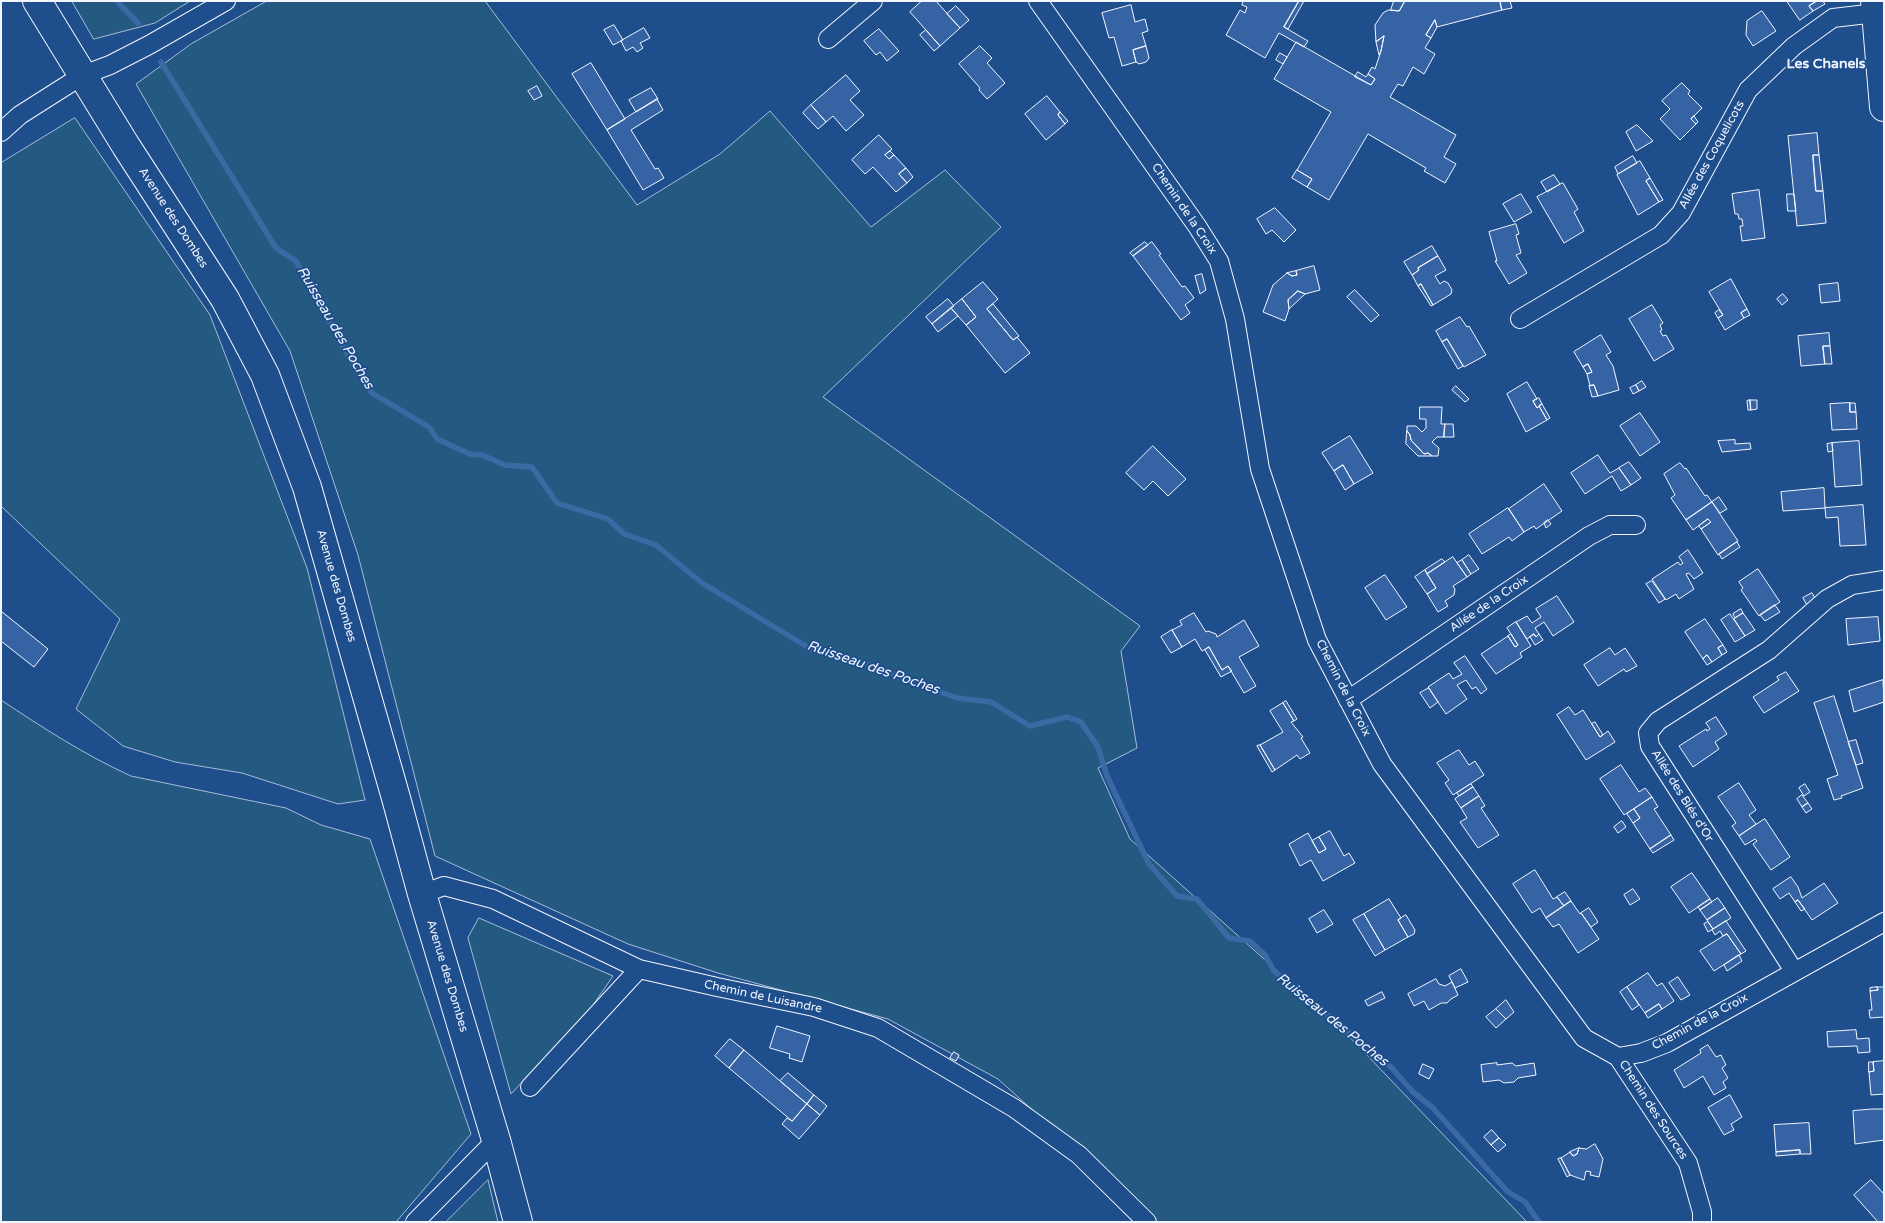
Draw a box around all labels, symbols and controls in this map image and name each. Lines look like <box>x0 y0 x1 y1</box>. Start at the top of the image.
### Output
district label: Les Chanels <box>1786 56 1866 72</box>
street label: Allée des Coquelicots <box>1676 98 1748 212</box>
street label: Chemin de la Croix <box>1148 161 1220 257</box>
street label: Avenue des Dombes <box>135 165 211 271</box>
water label: Ruisseau des Poches <box>293 264 377 392</box>
street label: Avenue des Dombes <box>313 528 359 644</box>
street label: Allée de la Croix <box>1447 572 1531 636</box>
water label: Ruisseau des Poches <box>805 637 941 699</box>
street label: Chemin de la Croix <box>1312 637 1374 739</box>
street label: Allée des Blés d'Or <box>1648 747 1716 845</box>
street label: Avenue des Dombes <box>423 918 471 1034</box>
water label: Ruisseau des Poches <box>1273 970 1391 1070</box>
street label: Chemin de Luisandre <box>703 977 823 1017</box>
street label: Chemin de la Croix <box>1650 991 1750 1053</box>
street label: Chemin des Sources <box>1616 1058 1690 1162</box>

